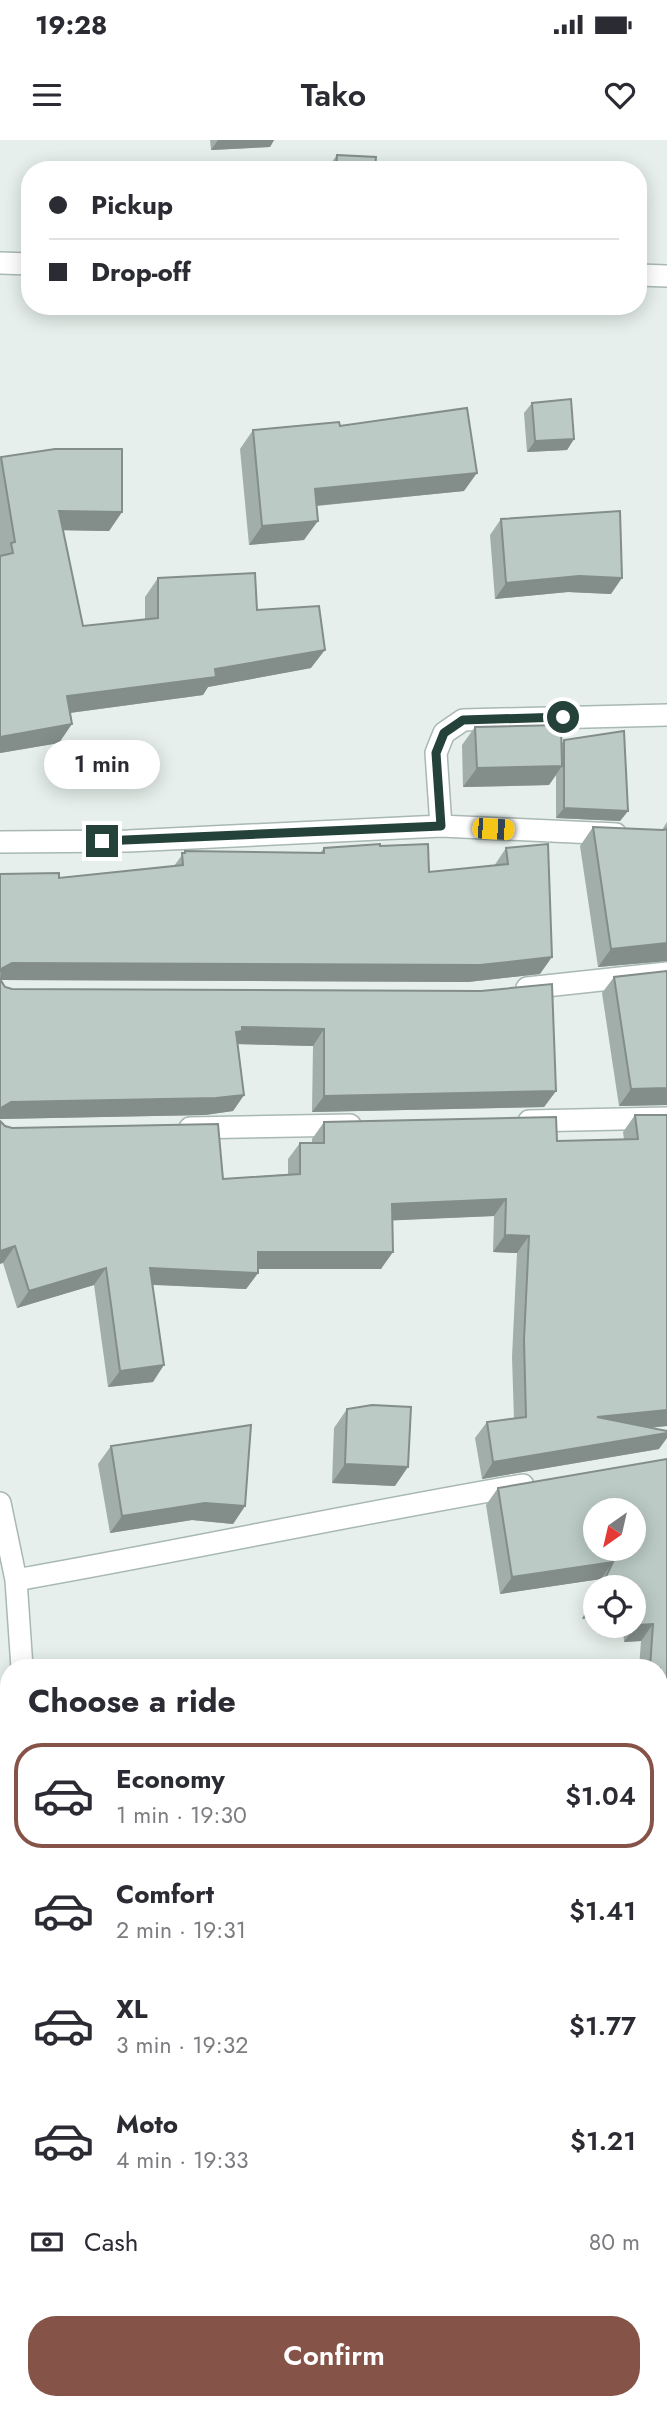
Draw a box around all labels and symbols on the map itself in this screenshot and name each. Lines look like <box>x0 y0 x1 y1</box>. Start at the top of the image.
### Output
route start <box>547 701 579 733</box>
callout: 1 min <box>44 740 160 788</box>
car <box>472 817 515 841</box>
route end <box>86 825 118 857</box>
north arrow <box>583 1498 646 1561</box>

